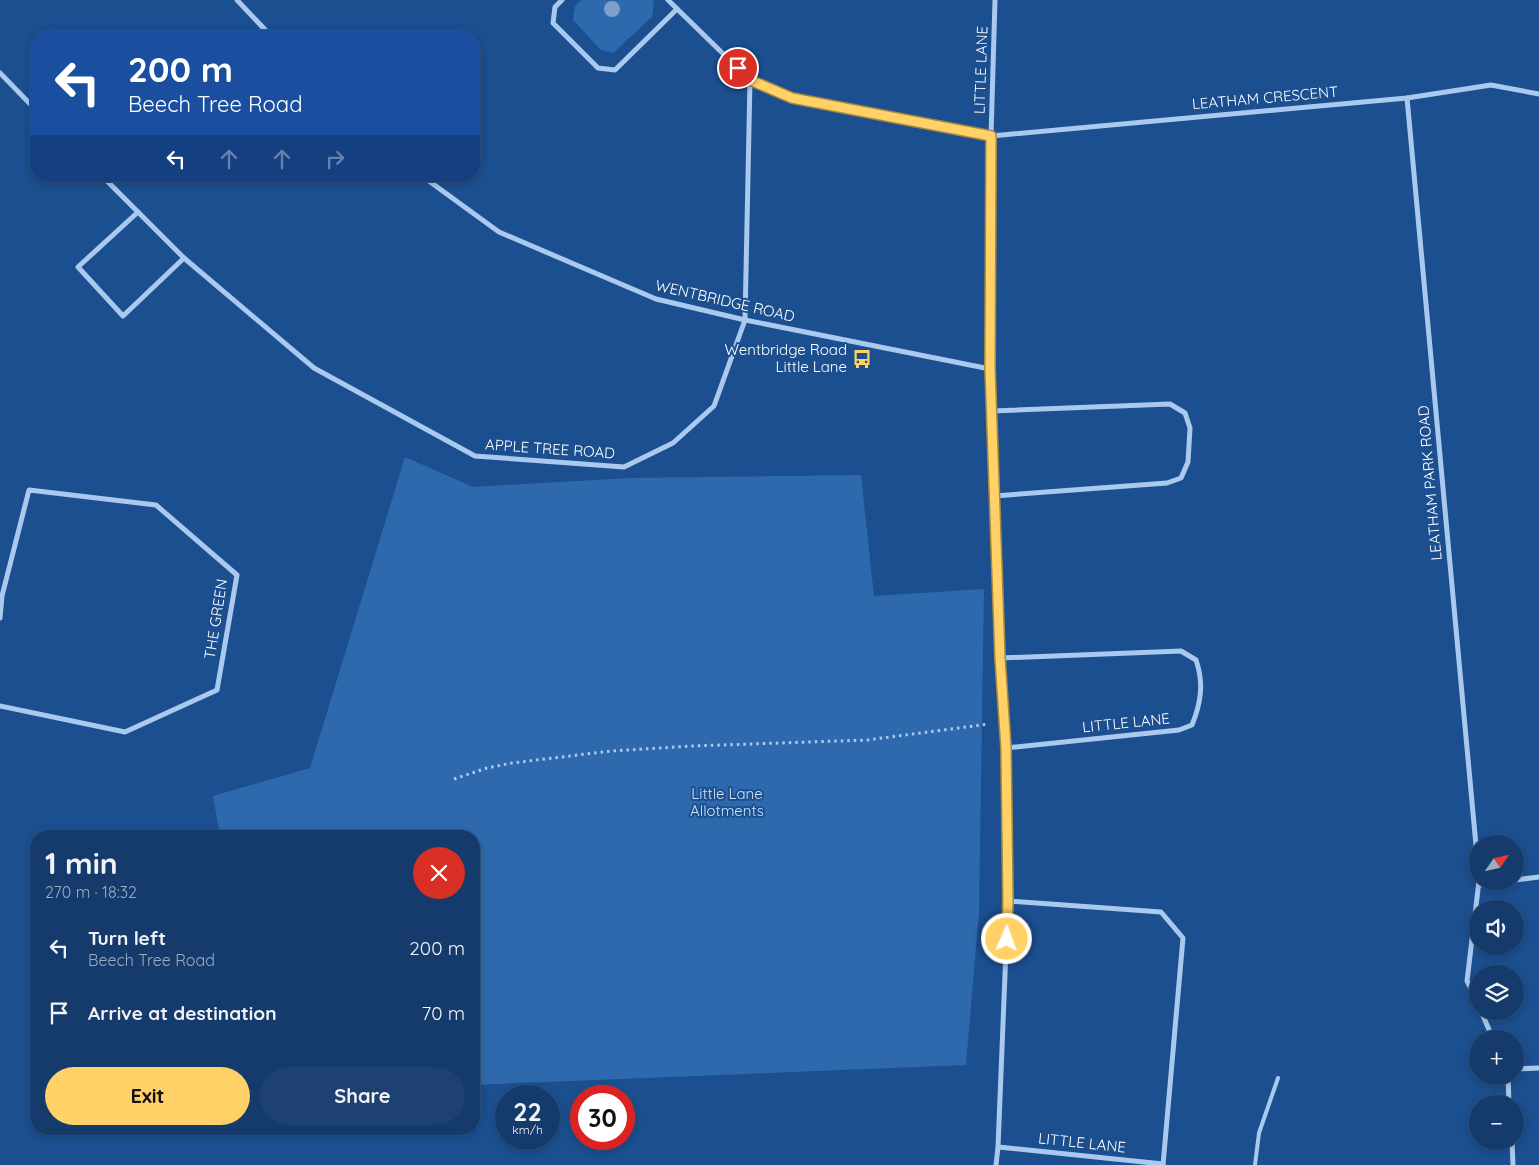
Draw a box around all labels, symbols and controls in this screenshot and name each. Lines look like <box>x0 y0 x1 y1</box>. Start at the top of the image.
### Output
street label: LITTLE LANE <box>969 26 992 114</box>
text: 200 m <box>128 47 233 91</box>
pin <box>717 47 759 89</box>
icon: left <box>45 50 110 115</box>
icon: arrive <box>724 54 752 82</box>
street label: LEATHAM CRESCENT <box>1191 82 1339 113</box>
text: Beech Tree Road <box>128 90 302 118</box>
icon: left <box>162 145 190 173</box>
icon: ahead <box>215 145 243 173</box>
icon: ahead <box>268 145 296 173</box>
icon: right <box>321 145 349 173</box>
street label: WENTBRIDGE ROAD <box>654 275 797 326</box>
place label: Wentbridge Road Little Lane <box>724 340 847 376</box>
bus stop icon: Wentbridge Road Little Lane <box>851 348 873 370</box>
street label: LEATHAM PARK ROAD <box>1413 404 1446 561</box>
street label: APPLE TREE ROAD <box>484 434 616 463</box>
street label: THE GREEN <box>200 577 231 660</box>
street label: LITTLE LANE <box>1081 708 1171 737</box>
park label: Little Lane Allotments <box>690 784 764 820</box>
north arrow <box>1469 835 1524 890</box>
map controls <box>1469 835 1524 1150</box>
text: 1 min <box>45 844 118 882</box>
button: close <box>413 847 465 899</box>
text: 270 m · 18:32 <box>45 882 137 902</box>
button: sound <box>1469 900 1524 955</box>
position arrow <box>980 912 1032 964</box>
text: Turn left <box>88 926 166 950</box>
icon: left <box>45 934 73 962</box>
text: 200 m <box>409 936 465 960</box>
text: Beech Tree Road <box>88 950 215 970</box>
button: layers <box>1469 965 1524 1020</box>
icon: arrive <box>45 999 73 1027</box>
text: Arrive at destination <box>88 1001 277 1025</box>
text: 70 m <box>421 1001 465 1025</box>
button: + <box>1469 1030 1524 1085</box>
button: Exit <box>45 1067 250 1125</box>
button: Share <box>260 1067 465 1125</box>
speed limit sign: 30 <box>570 1085 635 1150</box>
button: − <box>1469 1095 1524 1150</box>
text: 22 <box>513 1096 542 1127</box>
text: km/h <box>512 1122 543 1137</box>
street label: LITTLE LANE <box>1037 1128 1127 1157</box>

